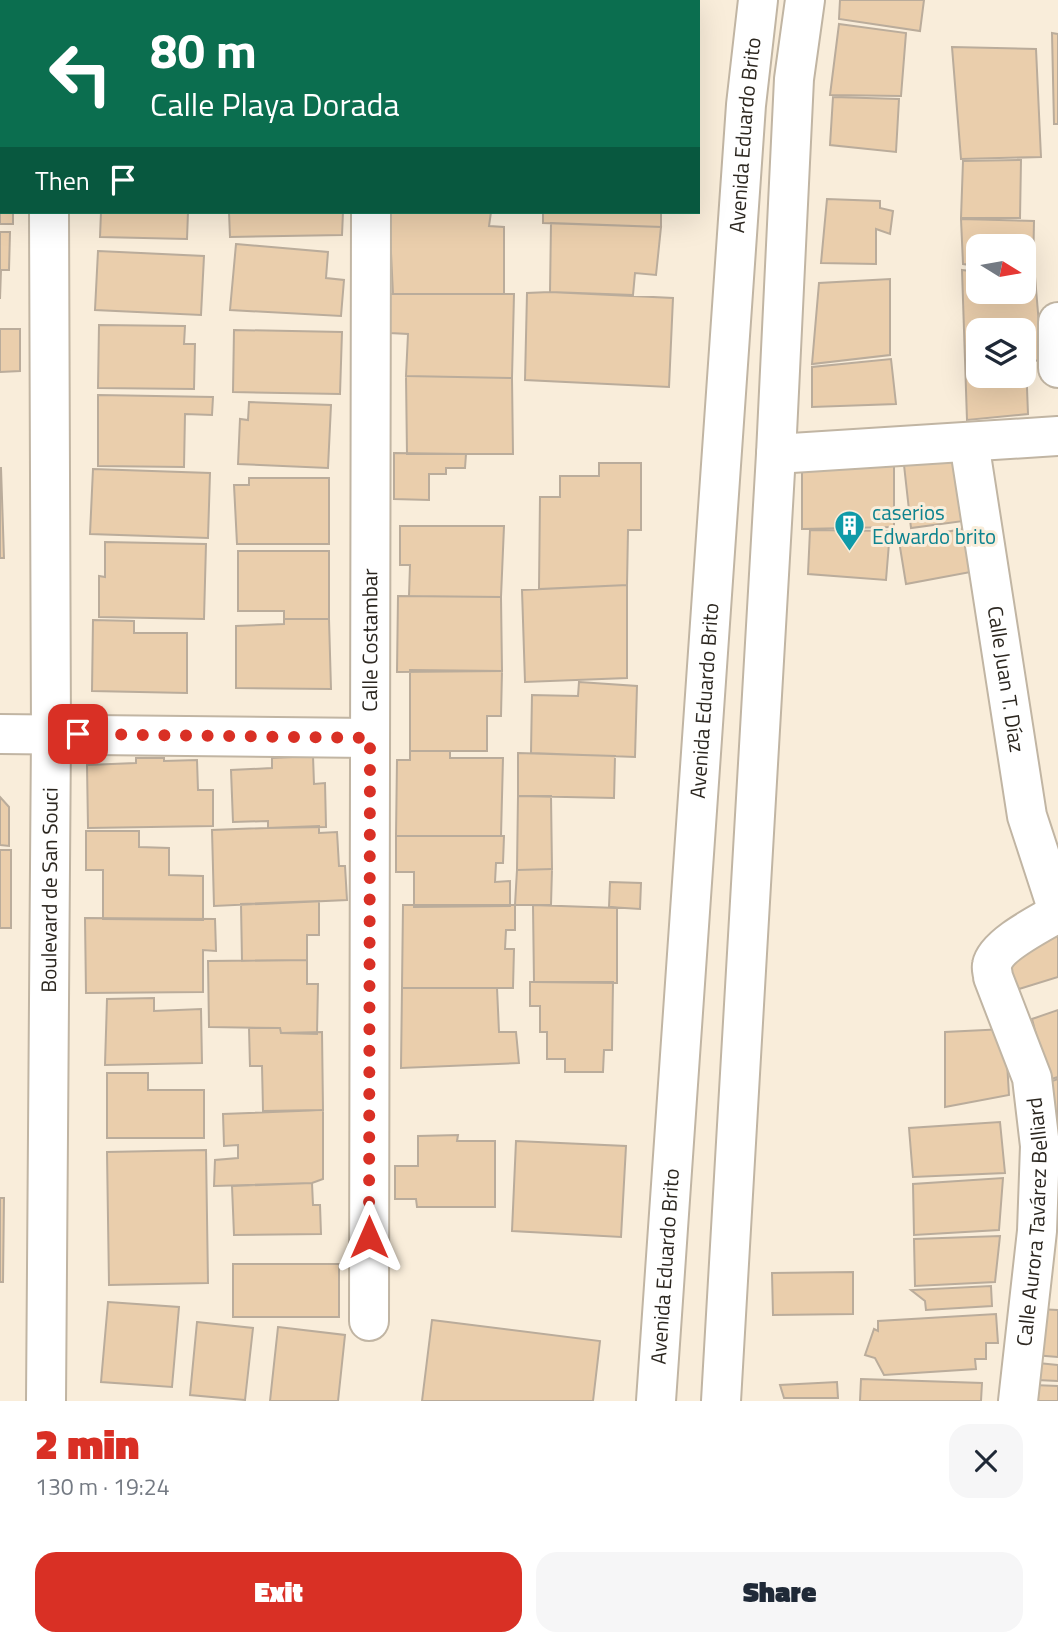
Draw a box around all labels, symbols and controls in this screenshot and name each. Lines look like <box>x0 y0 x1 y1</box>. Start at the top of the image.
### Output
text: 80 m <box>150 12 257 87</box>
icon: left <box>35 28 126 119</box>
street label: Avenida Eduardo Brito <box>720 36 769 234</box>
text: Calle Playa Dorada <box>150 80 400 128</box>
text: Then <box>35 161 90 200</box>
icon: arrive <box>104 161 142 199</box>
north arrow <box>966 234 1036 304</box>
map controls <box>966 234 1036 388</box>
button: layers <box>966 318 1036 388</box>
place label: caserios Edwardo brito <box>872 496 996 552</box>
building icon: caserios Edwardo brito <box>832 508 866 552</box>
street label: Calle Costambar <box>353 568 385 712</box>
street label: Avenida Eduardo Brito <box>681 602 726 800</box>
street label: Calle Juan T. Díaz <box>980 604 1034 754</box>
pin <box>48 704 108 764</box>
icon: arrive <box>59 715 97 753</box>
street label: Boulevard de San Souci <box>32 787 66 993</box>
street label: Calle Aurora Tavárez Belliard <box>1007 1096 1055 1348</box>
street label: Avenida Eduardo Brito <box>642 1167 687 1365</box>
position arrow <box>332 1200 406 1274</box>
text: 2 min <box>35 1411 139 1475</box>
button: close <box>949 1424 1023 1498</box>
text: 130 m · 19:24 <box>35 1469 170 1504</box>
button: Exit <box>35 1552 522 1632</box>
button: Share <box>536 1552 1023 1632</box>

